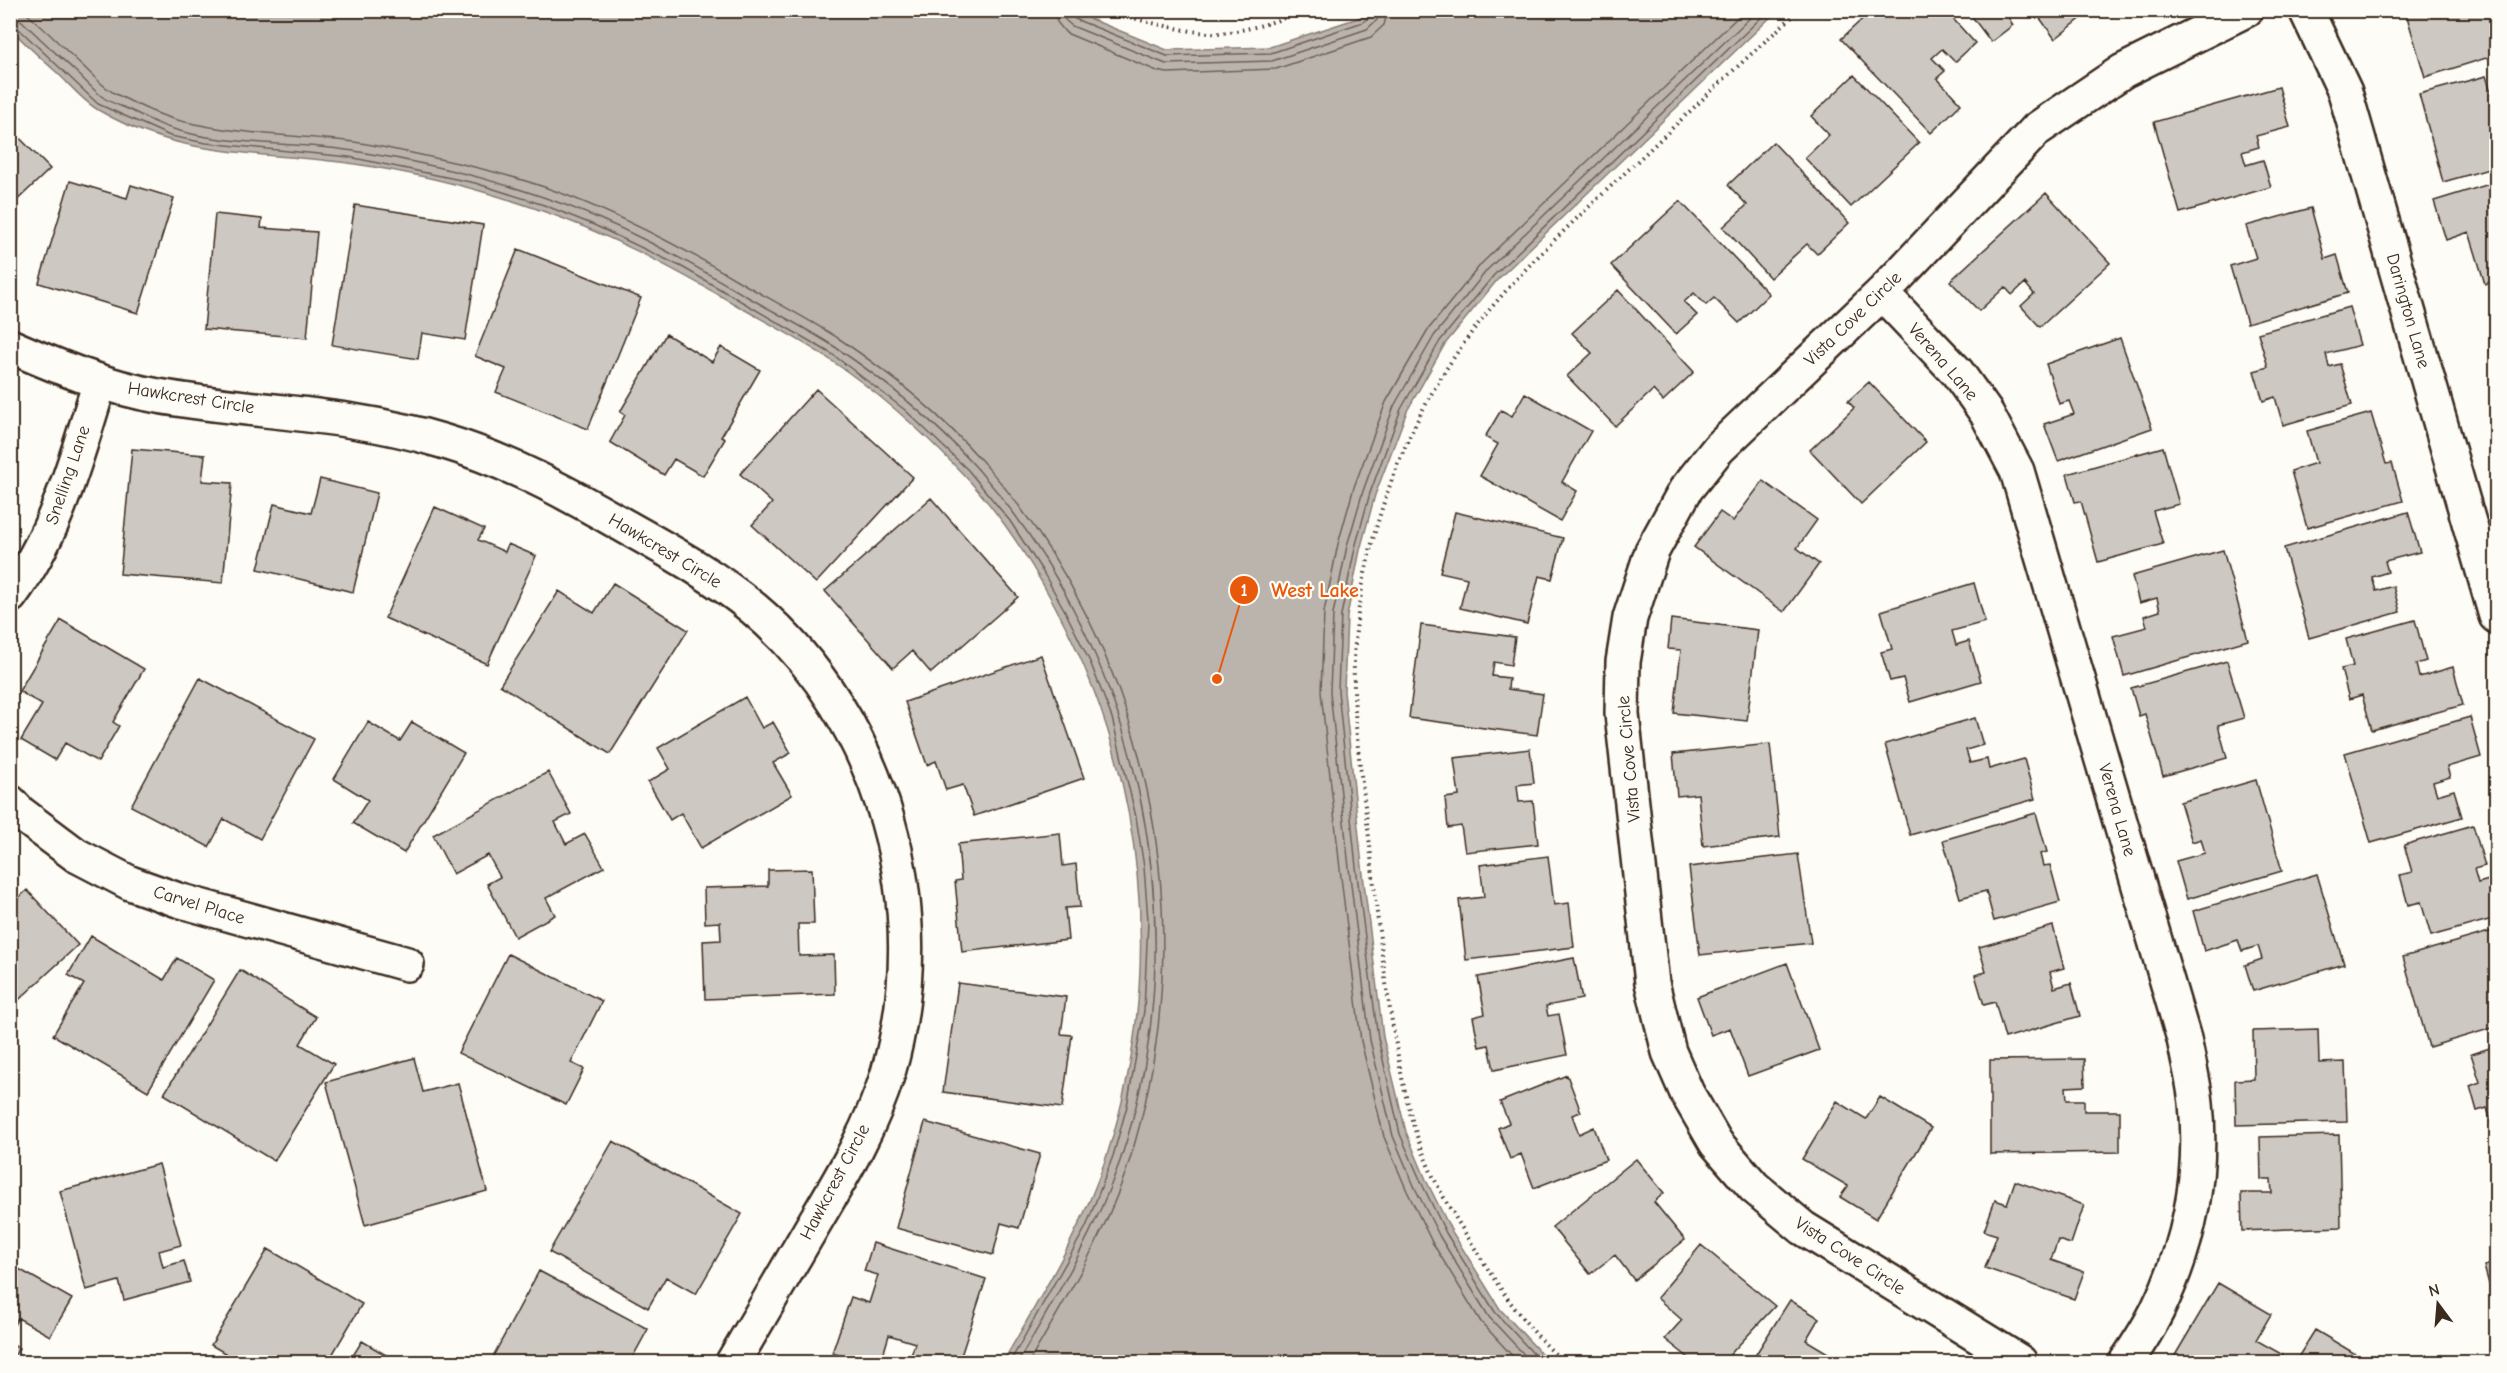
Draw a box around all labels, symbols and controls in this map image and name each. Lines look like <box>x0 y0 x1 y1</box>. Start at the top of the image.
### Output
street label: Darington Lane <box>2382 251 2434 371</box>
street label: Vista Cove Circle <box>1800 267 1906 371</box>
street label: Verena Lane <box>1904 319 1982 405</box>
street label: Hawkcrest Circle <box>126 378 256 418</box>
street label: Snelling Lane <box>41 423 95 527</box>
street label: Hawkcrest Circle <box>605 509 725 593</box>
callout: West Lake <box>1229 571 1371 609</box>
text: West Lake <box>1271 579 1359 602</box>
text: 1 <box>1240 580 1248 601</box>
street label: Vista Cove Circle <box>1613 695 1645 823</box>
street label: Verena Lane <box>2094 761 2140 859</box>
street label: Carvel Place <box>151 881 247 929</box>
street label: Hawkcrest Circle <box>796 1121 874 1243</box>
street label: Vista Cove Circle <box>1791 1213 1909 1299</box>
north arrow <box>2408 1274 2468 1334</box>
text: N <box>2427 1280 2442 1301</box>

